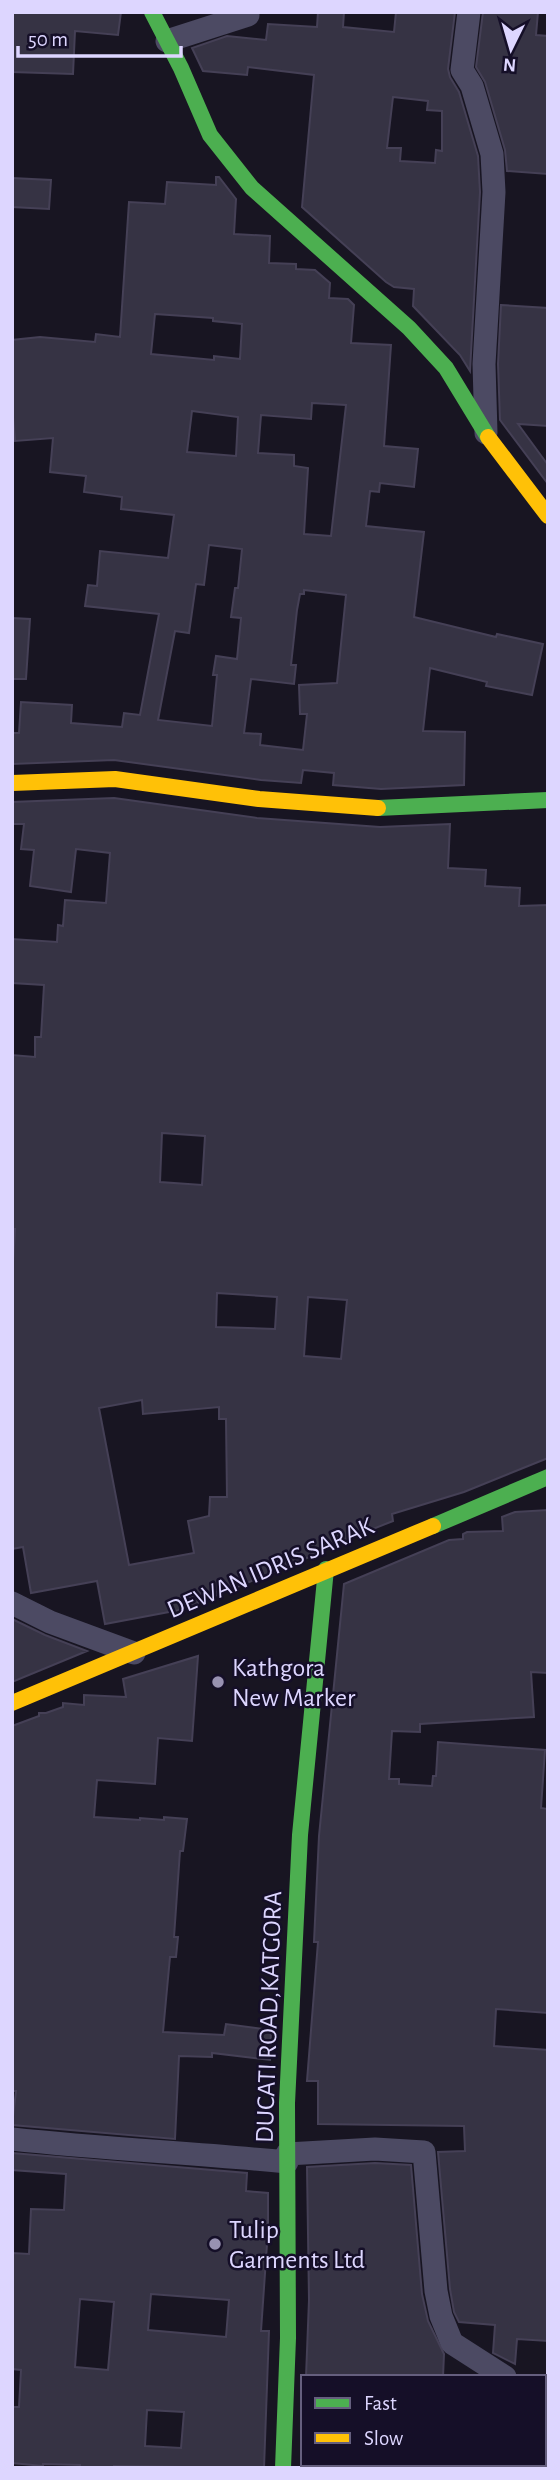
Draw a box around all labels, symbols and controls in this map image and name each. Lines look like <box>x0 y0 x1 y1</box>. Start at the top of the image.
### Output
scale bar <box>18 14 180 58</box>
north arrow <box>476 14 546 84</box>
text: 50 m <box>28 29 68 50</box>
text: N <box>502 54 517 74</box>
street label: DEWAN IDRIS SARAK <box>163 1512 378 1623</box>
place label: Kathgora New Marker <box>232 1655 356 1711</box>
marker: Kathgora New Marker <box>210 1674 226 1690</box>
street label: DUCATI ROAD,KATGORA <box>252 1891 286 2144</box>
place label: Tulip Garments Ltd <box>229 2217 365 2273</box>
marker: Tulip Garments Ltd <box>207 2236 223 2252</box>
legend <box>301 2375 546 2466</box>
text: Fast <box>364 2393 397 2414</box>
text: Slow <box>364 2428 403 2449</box>

